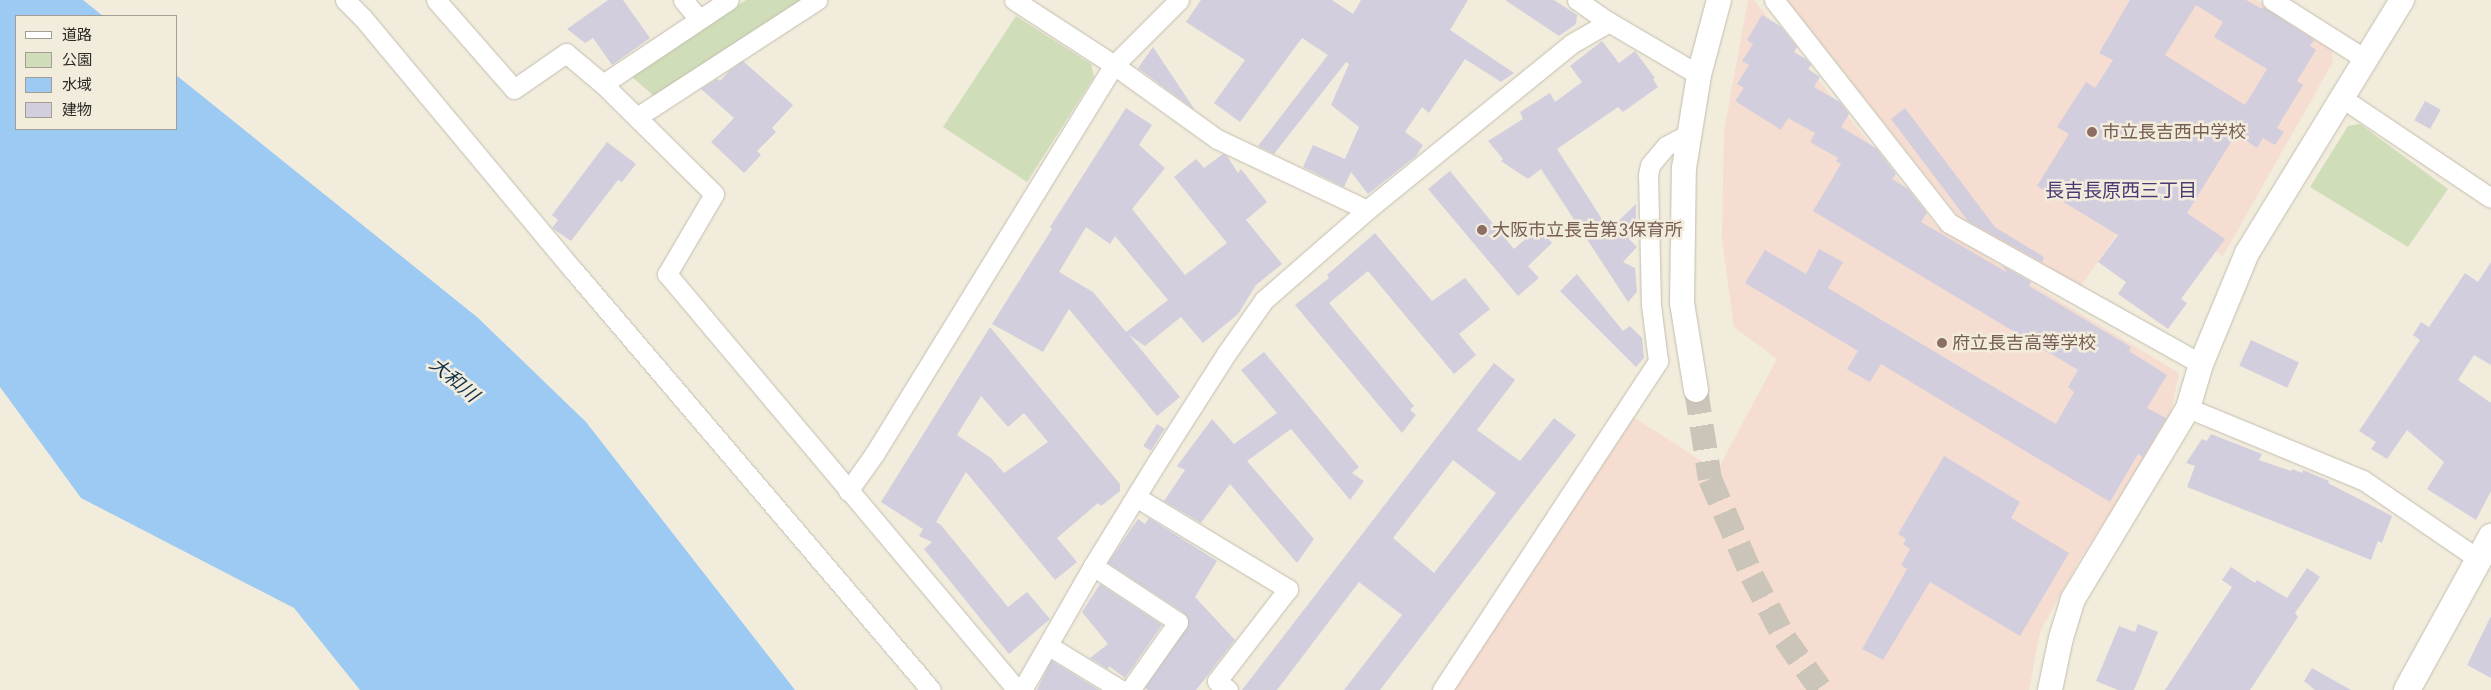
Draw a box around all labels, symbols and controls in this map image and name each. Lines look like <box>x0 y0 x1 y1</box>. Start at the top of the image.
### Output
legend <box>15 15 178 130</box>
text: 道路 <box>62 24 92 46</box>
text: 公園 <box>62 49 92 71</box>
text: 水域 <box>62 74 92 96</box>
text: 建物 <box>62 99 92 121</box>
place label: 市立長吉西中学校 <box>2102 121 2246 143</box>
marker: 市立長吉西中学校 <box>2086 126 2098 138</box>
district label: 長吉長原西三丁目 <box>2045 180 2197 202</box>
place label: 大阪市立長吉第３保育所 <box>1492 219 1682 241</box>
marker: 大阪市立長吉第３保育所 <box>1476 224 1488 236</box>
place label: 府立長吉高等学校 <box>1952 332 2096 354</box>
marker: 府立長吉高等学校 <box>1936 337 1948 349</box>
water label: 大和川 <box>425 353 483 407</box>

